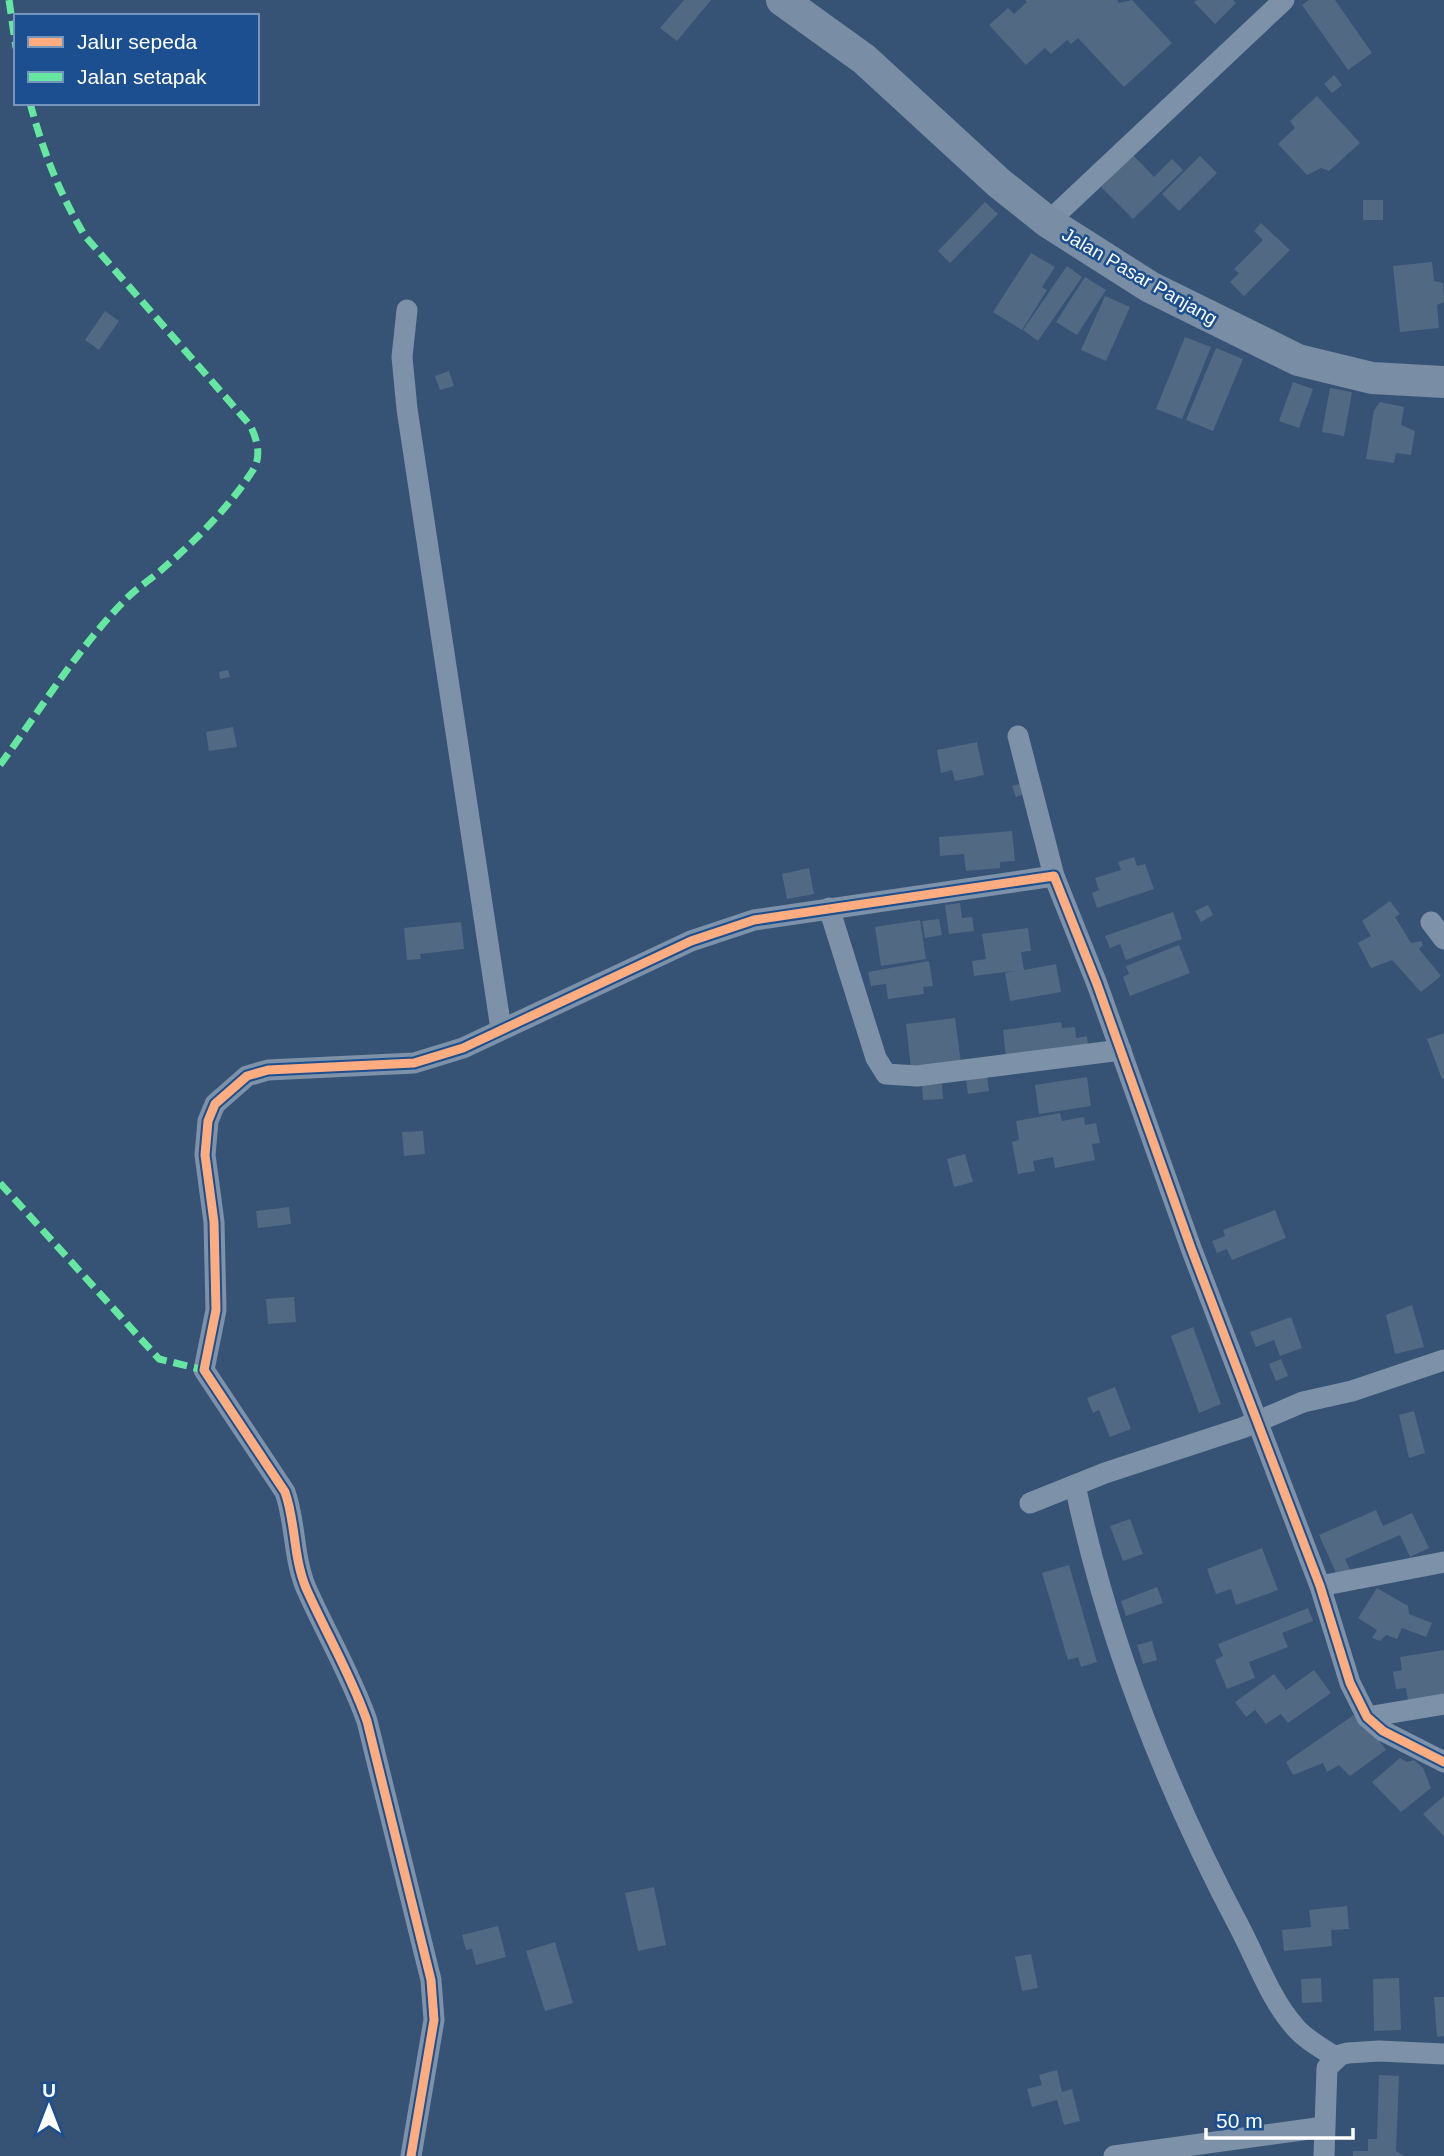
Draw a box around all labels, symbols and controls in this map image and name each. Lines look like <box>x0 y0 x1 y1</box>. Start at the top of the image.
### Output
legend <box>14 14 259 105</box>
text: Jalur sepeda <box>77 30 198 53</box>
text: Jalan setapak <box>77 65 207 88</box>
street label: Jalan Pasar Panjang <box>1059 224 1221 329</box>
north arrow <box>14 2072 84 2142</box>
text: U <box>42 2080 56 2101</box>
scale bar <box>1206 2096 1353 2140</box>
text: 50 m <box>1216 2109 1263 2132</box>

